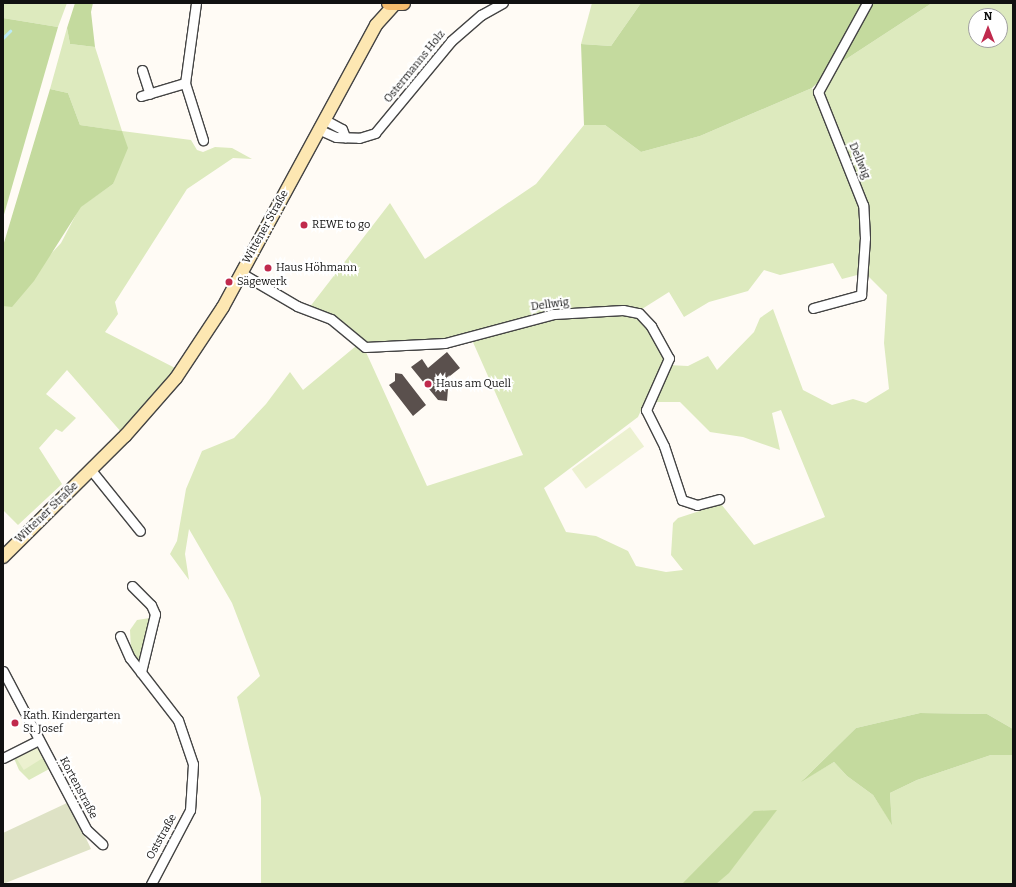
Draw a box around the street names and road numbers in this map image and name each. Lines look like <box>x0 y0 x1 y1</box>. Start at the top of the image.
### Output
street label: Ostermanns Holz <box>382 28 448 106</box>
street label: Dellwig <box>845 141 873 181</box>
street label: Wittener Straße <box>240 188 292 266</box>
street label: Dellwig <box>530 296 570 314</box>
street label: Wittener Straße <box>13 480 81 546</box>
street label: Kortenstraße <box>56 755 100 821</box>
street label: Oststraße <box>144 812 180 862</box>

